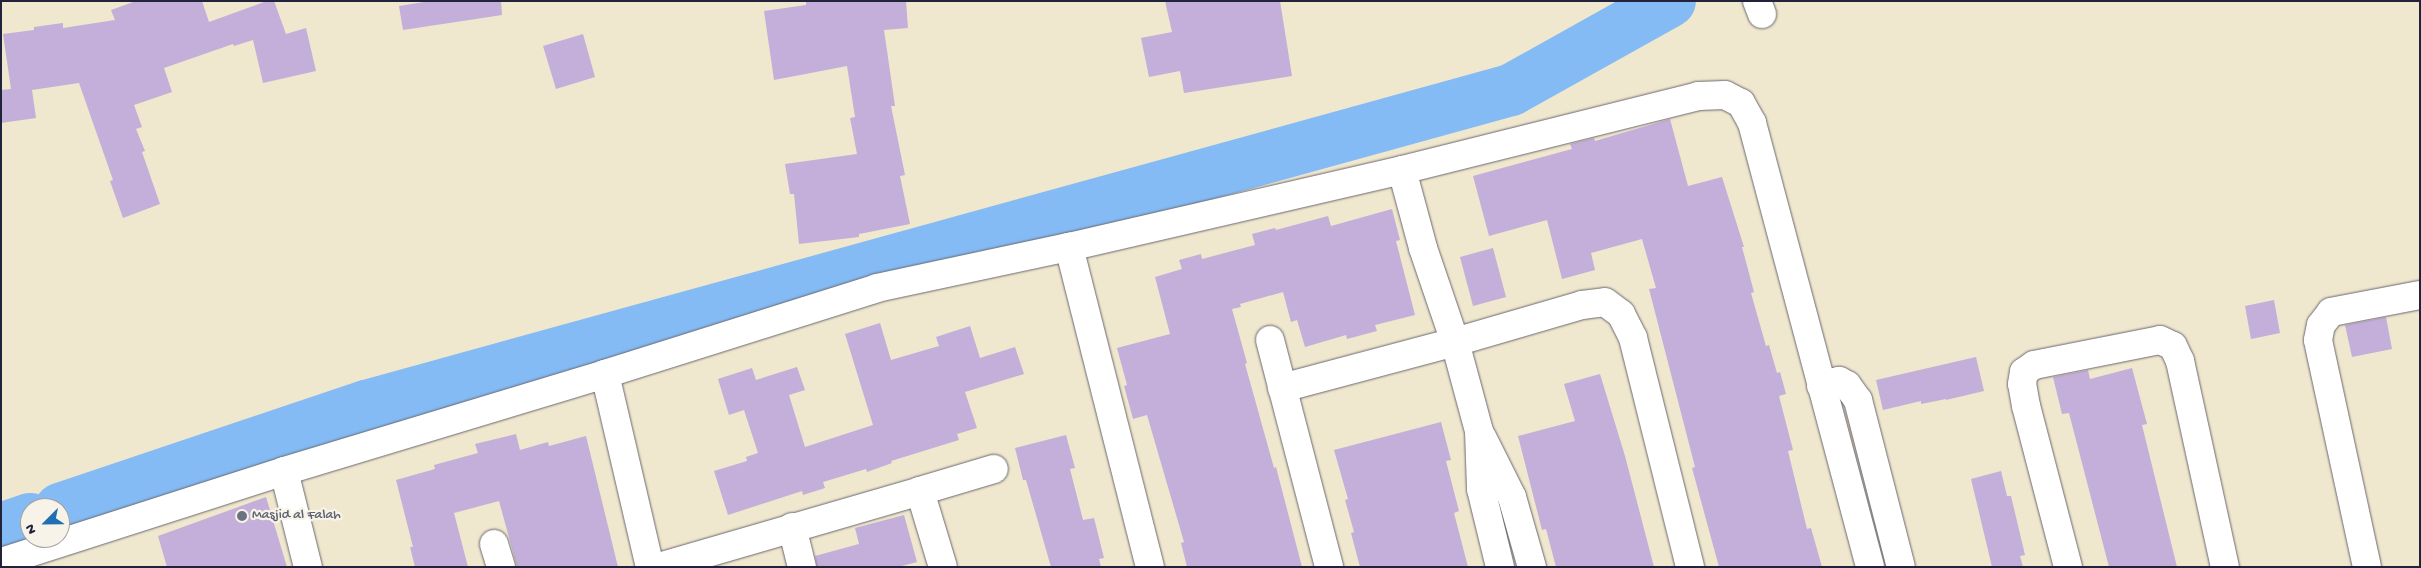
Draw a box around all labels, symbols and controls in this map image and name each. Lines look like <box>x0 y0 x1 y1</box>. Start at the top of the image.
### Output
north arrow <box>20 498 70 548</box>
place label: Masjid al Falah <box>252 508 341 524</box>
marker: Masjid al Falah <box>236 510 248 522</box>
text: N <box>22 521 41 536</box>

